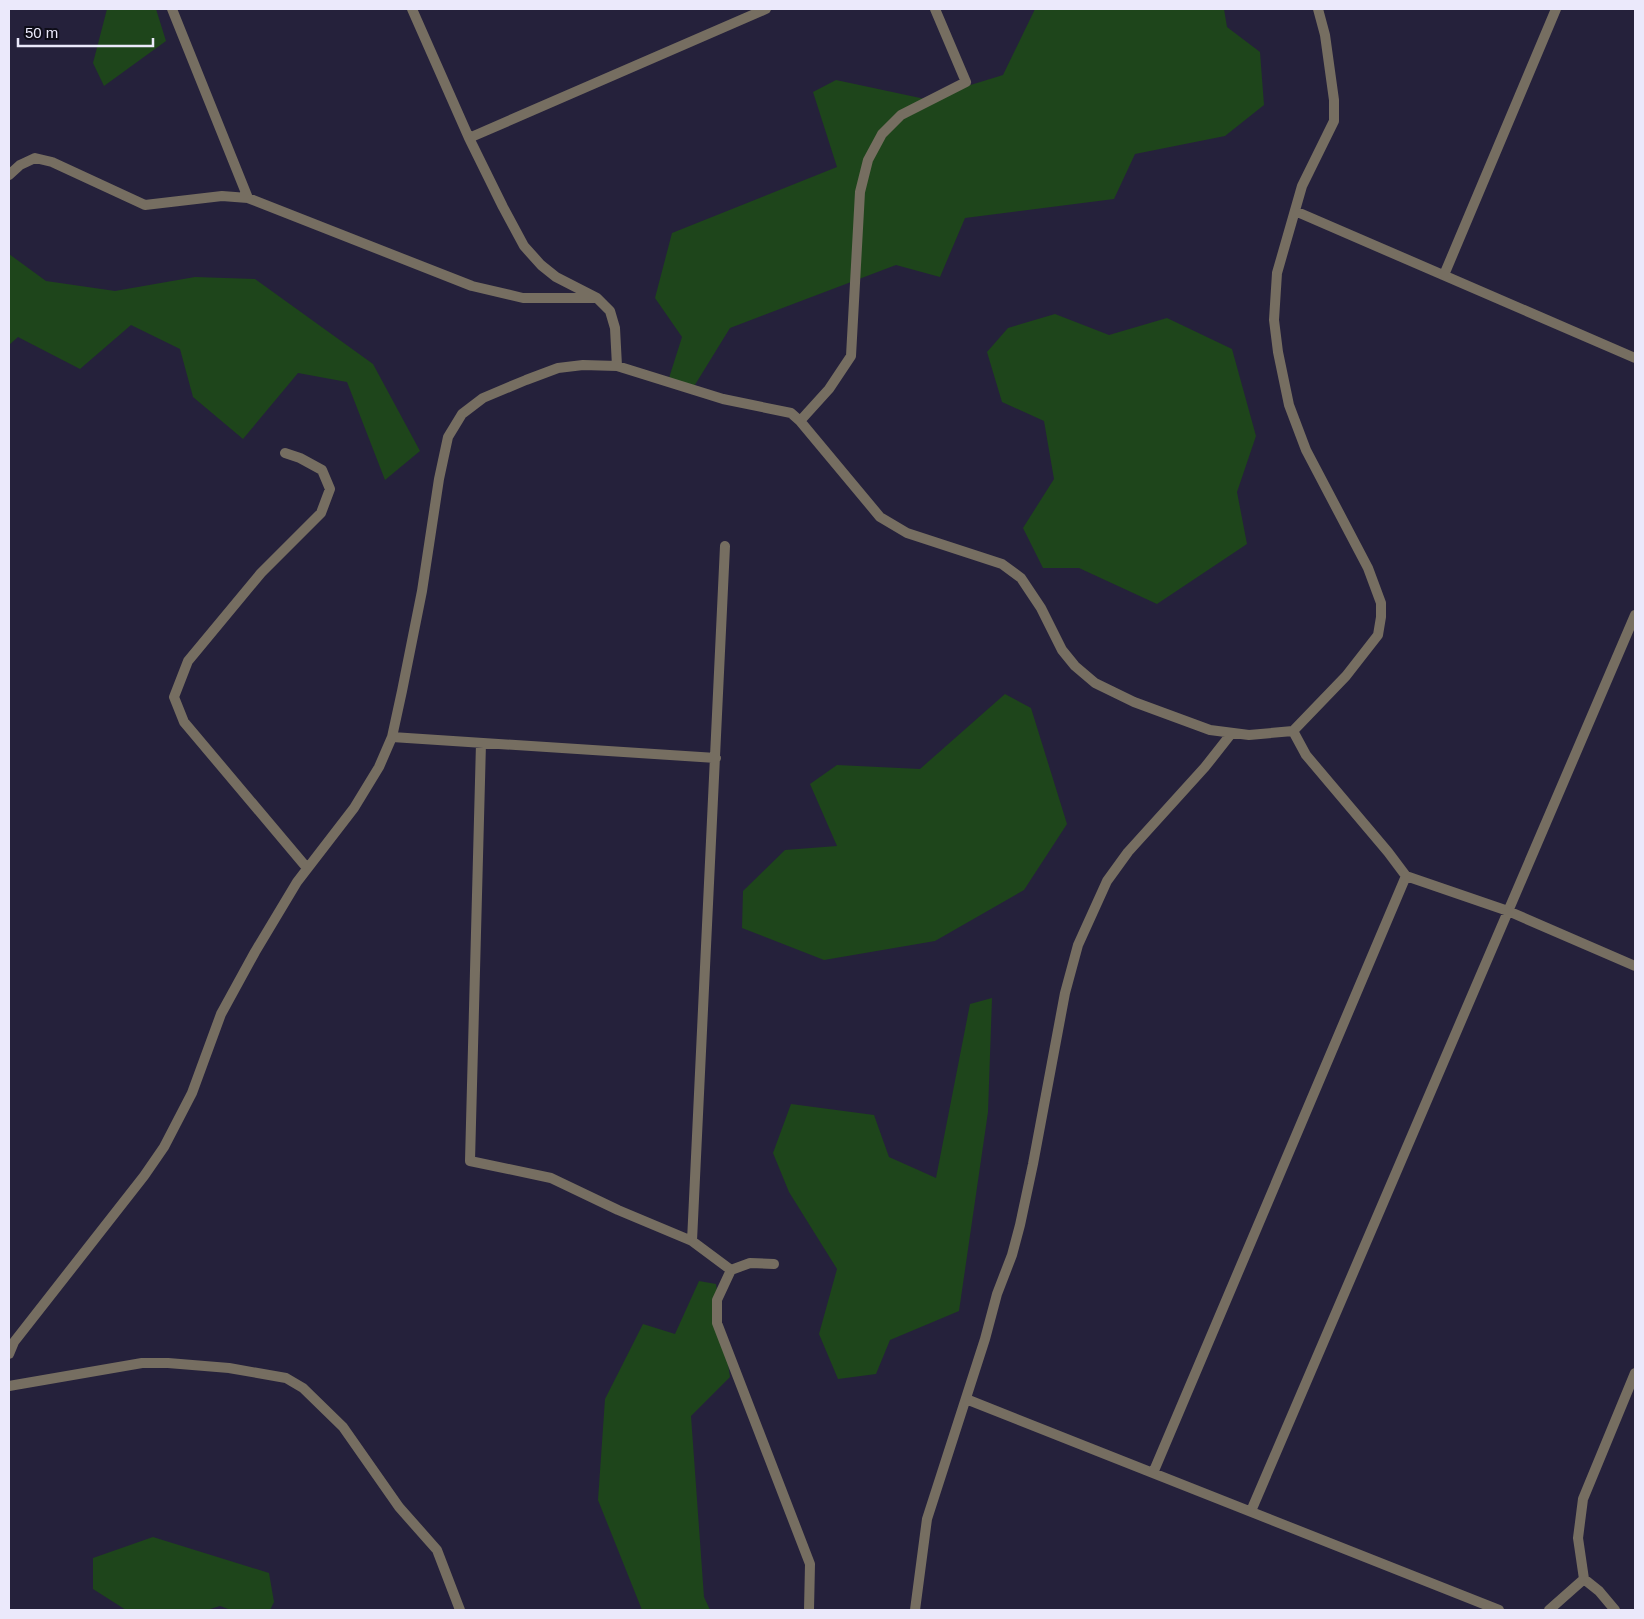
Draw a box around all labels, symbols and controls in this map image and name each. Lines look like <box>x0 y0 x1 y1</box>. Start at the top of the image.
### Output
scale bar <box>18 15 152 47</box>
text: 50 m <box>25 24 58 41</box>

